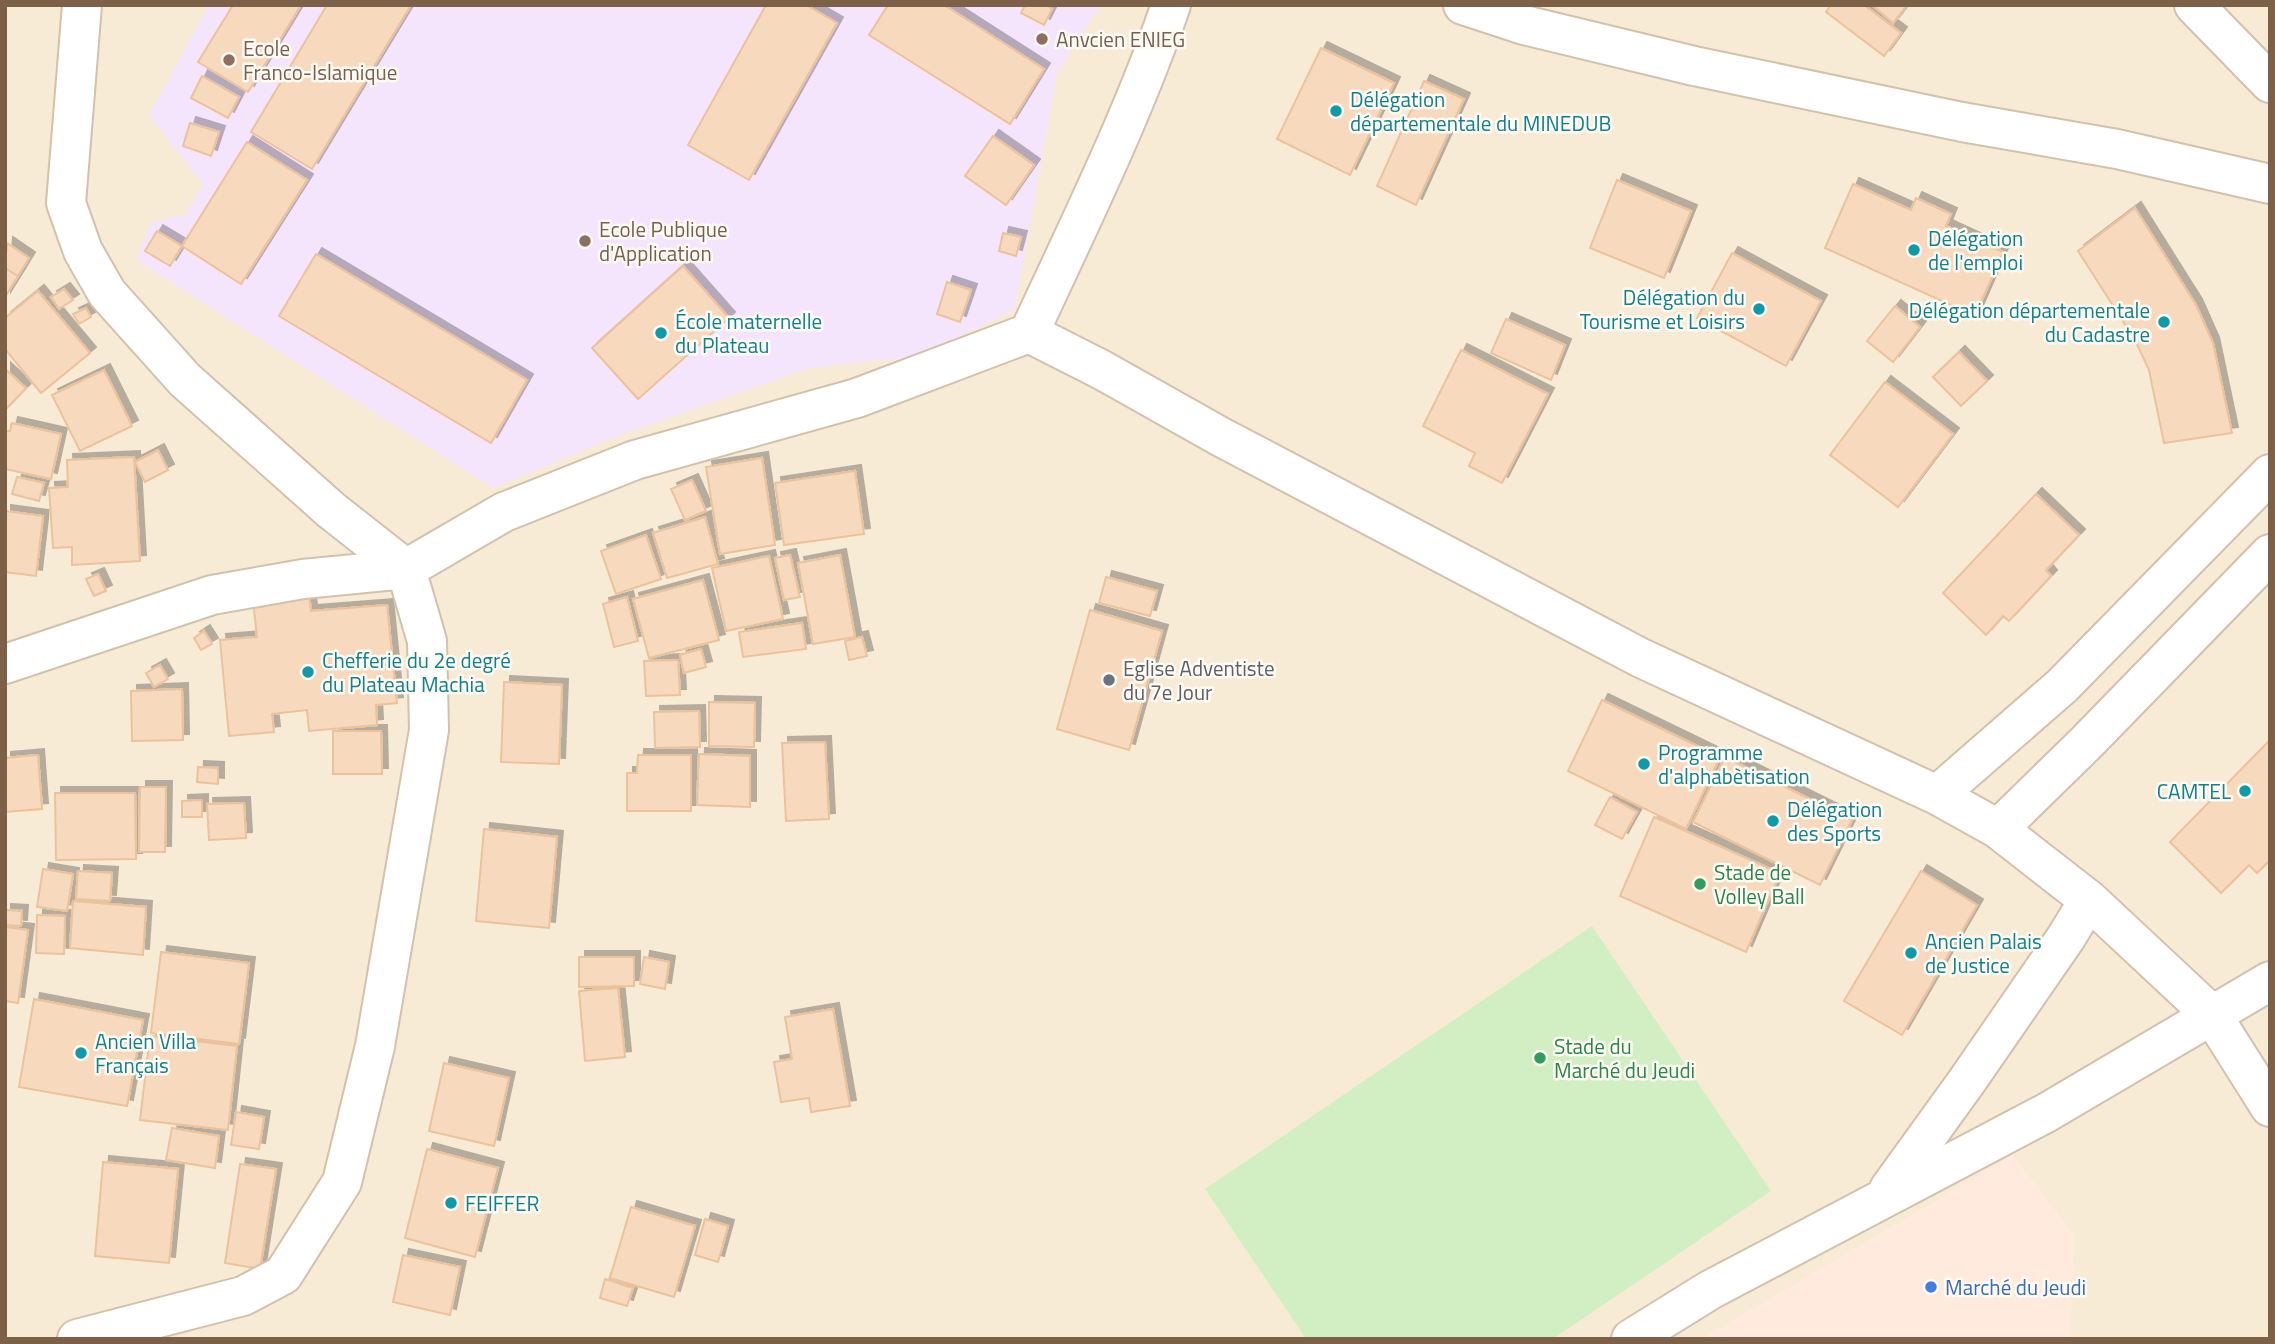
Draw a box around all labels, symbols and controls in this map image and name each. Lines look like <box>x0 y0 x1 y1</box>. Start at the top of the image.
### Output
place label: Anvcien ENIEG <box>1056 23 1185 55</box>
marker: Anvcien ENIEG <box>1034 31 1050 47</box>
place label: Ecole Franco-Islamique <box>243 32 397 88</box>
marker: Ecole Franco-Islamique <box>221 52 237 68</box>
place label: Délégation départementale du MINEDUB <box>1350 83 1611 139</box>
marker: Délégation départementale du MINEDUB <box>1328 103 1344 119</box>
place label: Ecole Publique d'Application <box>599 213 728 269</box>
place label: Délégation de l'emploi <box>1928 222 2023 278</box>
marker: Ecole Publique d'Application <box>577 233 593 249</box>
marker: Délégation de l'emploi <box>1906 242 1922 258</box>
place label: Délégation du Tourisme et Loisirs <box>1580 281 1745 337</box>
place label: Délégation départementale du Cadastre <box>1909 294 2150 350</box>
marker: Délégation du Tourisme et Loisirs <box>1751 301 1767 317</box>
place label: École maternelle du Plateau <box>675 305 822 361</box>
marker: Délégation départementale du Cadastre <box>2156 314 2172 330</box>
marker: École maternelle du Plateau <box>653 325 669 341</box>
place label: Chefferie du 2e degré du Plateau Machia <box>322 644 511 700</box>
place label: Eglise Adventiste du 7e Jour <box>1123 652 1275 708</box>
marker: Chefferie du 2e degré du Plateau Machia <box>300 664 316 680</box>
marker: Eglise Adventiste du 7e Jour <box>1101 672 1117 688</box>
place label: Programme d'alphabètisation <box>1658 736 1810 792</box>
marker: Programme d'alphabètisation <box>1636 756 1652 772</box>
place label: CAMTEL <box>2157 775 2231 807</box>
marker: CAMTEL <box>2237 783 2253 799</box>
place label: Délégation des Sports <box>1787 793 1882 849</box>
marker: Délégation des Sports <box>1765 813 1781 829</box>
place label: Stade de Volley Ball <box>1714 856 1805 912</box>
marker: Stade de Volley Ball <box>1692 876 1708 892</box>
place label: Ancien Palais de Justice <box>1925 925 2042 981</box>
marker: Ancien Palais de Justice <box>1903 945 1919 961</box>
place label: Ancien Villa Français <box>95 1025 197 1081</box>
place label: Stade du Marché du Jeudi <box>1554 1030 1695 1086</box>
marker: Ancien Villa Français <box>73 1045 89 1061</box>
marker: Stade du Marché du Jeudi <box>1532 1050 1548 1066</box>
place label: FEIFFER <box>465 1187 539 1219</box>
marker: FEIFFER <box>443 1195 459 1211</box>
place label: Marché du Jeudi <box>1945 1271 2086 1303</box>
marker: Marché du Jeudi <box>1923 1279 1939 1295</box>

